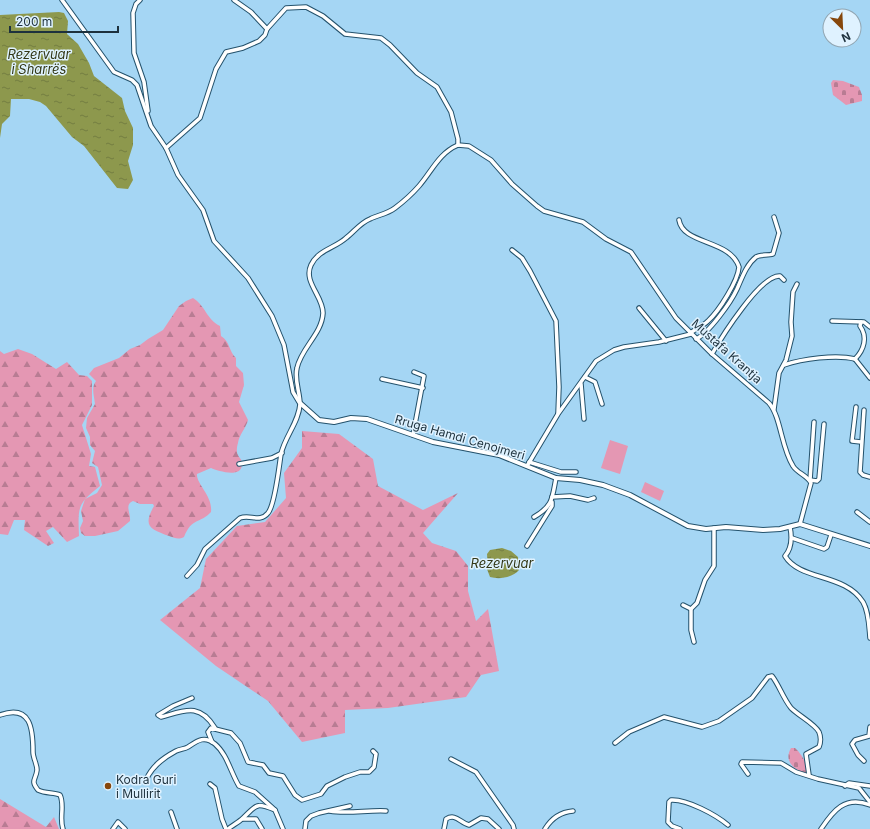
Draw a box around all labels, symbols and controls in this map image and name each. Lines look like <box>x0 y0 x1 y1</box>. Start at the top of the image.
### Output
scale bar <box>10 8 118 34</box>
north arrow <box>822 8 862 48</box>
text: 200 m <box>16 14 52 29</box>
text: N <box>839 29 853 45</box>
water label: Rezervuar i Sharrës <box>8 46 72 77</box>
street label: Mustafa Krantja <box>689 315 765 387</box>
street label: Rruga Hamdi Cenojmeri <box>393 411 527 463</box>
water label: Rezervuar <box>471 555 535 571</box>
place label: Kodra Guri i Mullirit <box>116 772 177 801</box>
marker: Kodra Guri i Mullirit <box>103 781 113 791</box>

